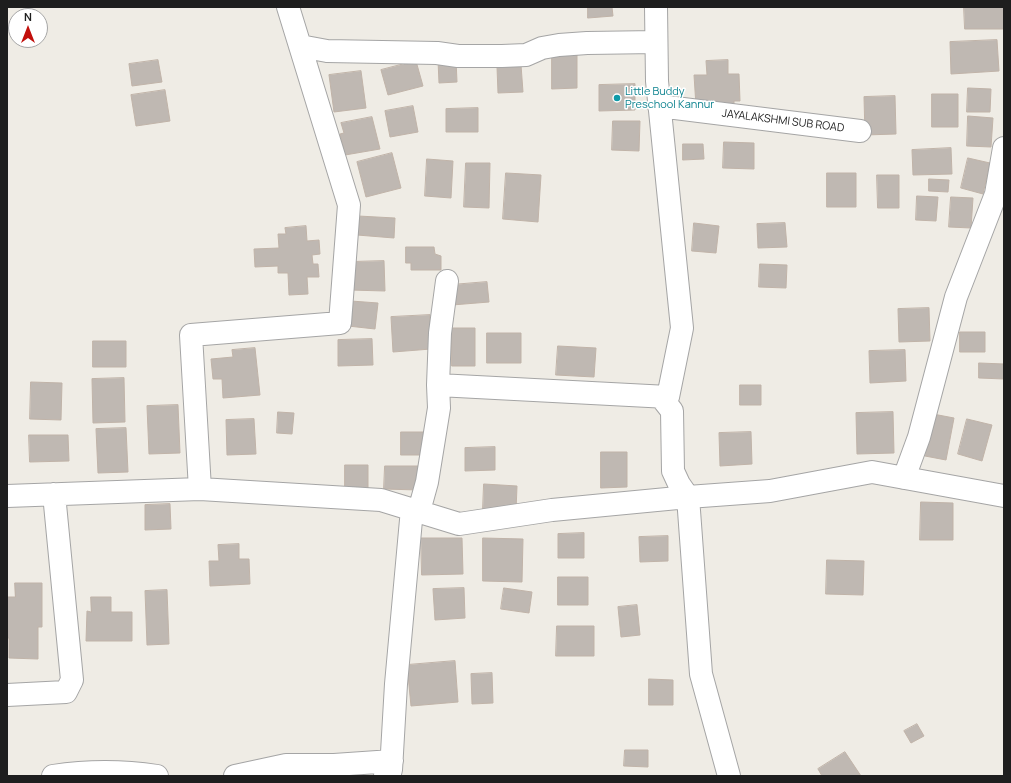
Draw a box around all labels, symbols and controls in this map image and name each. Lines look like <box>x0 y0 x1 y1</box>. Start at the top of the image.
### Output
north arrow <box>8 8 48 48</box>
text: N <box>24 9 32 24</box>
place label: Little Buddy Preschool Kannur <box>625 85 714 111</box>
marker: Little Buddy Preschool Kannur <box>612 93 622 103</box>
street label: JAYALAKSHMI SUB ROAD <box>721 107 845 135</box>

